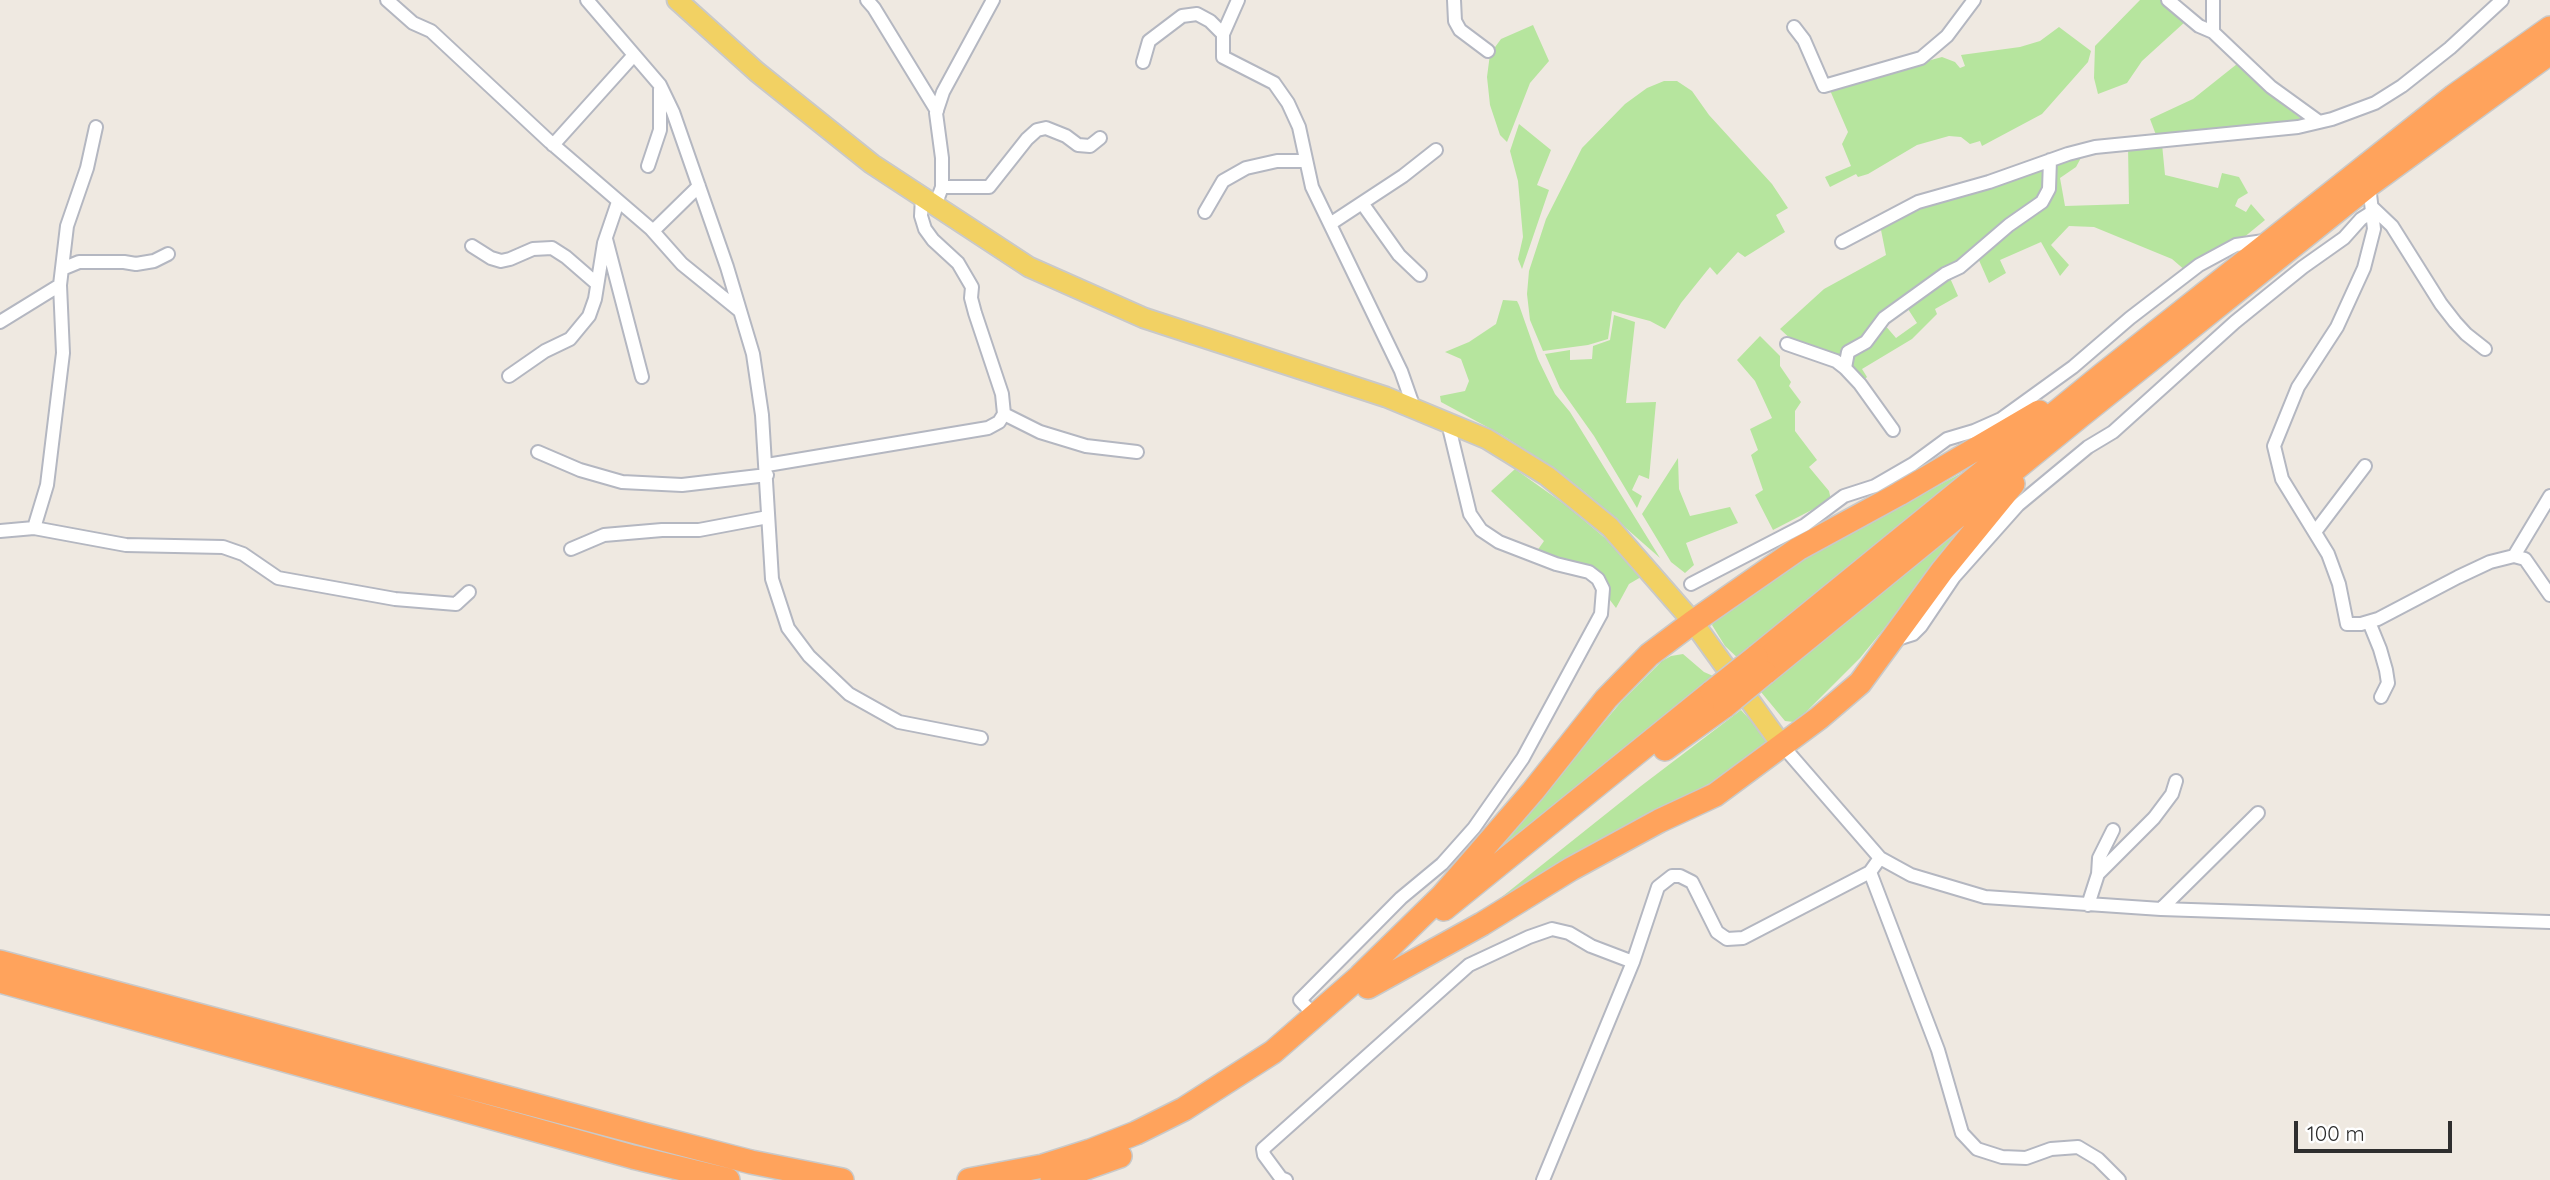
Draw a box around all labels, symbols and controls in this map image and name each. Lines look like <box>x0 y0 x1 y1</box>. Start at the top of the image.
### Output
scale bar <box>2298 1106 2456 1150</box>
text: 100 m <box>2307 1120 2365 1146</box>

